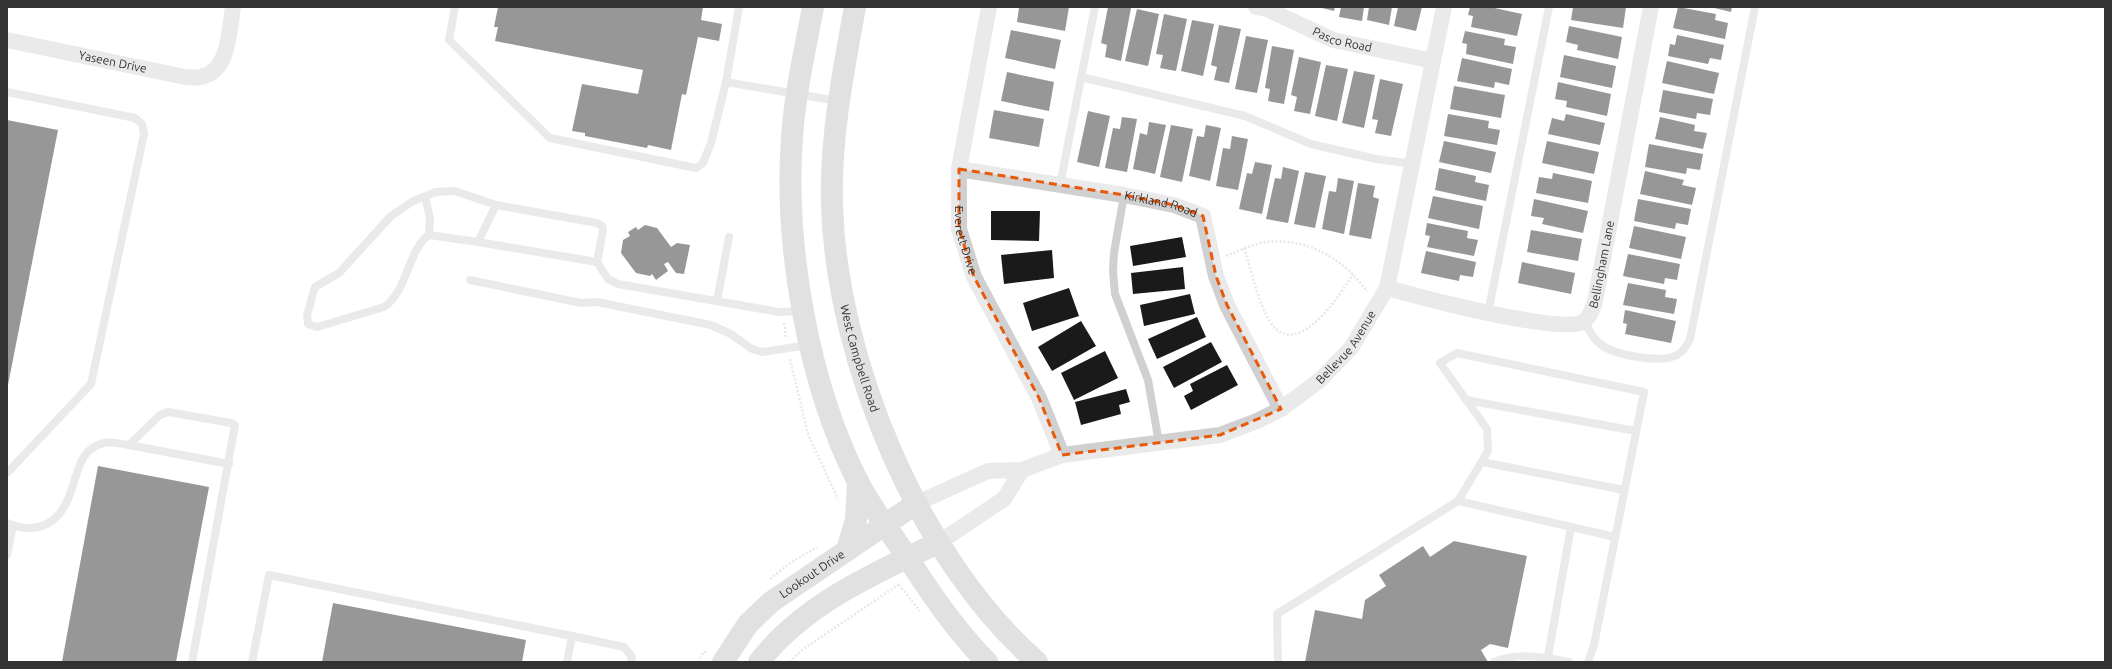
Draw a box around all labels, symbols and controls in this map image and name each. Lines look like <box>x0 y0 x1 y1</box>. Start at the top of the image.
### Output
street label: Pasco Road <box>1311 24 1373 54</box>
street label: Yaseen Drive <box>78 48 148 75</box>
street label: Kirkland Road <box>1123 188 1199 219</box>
street label: Everett Drive <box>953 206 980 276</box>
street label: Bellingham Lane <box>1586 219 1616 310</box>
street label: West Campbell Road <box>838 303 882 414</box>
street label: Bellevue Avenue <box>1313 308 1378 386</box>
street label: Lookout Drive <box>777 547 847 600</box>

